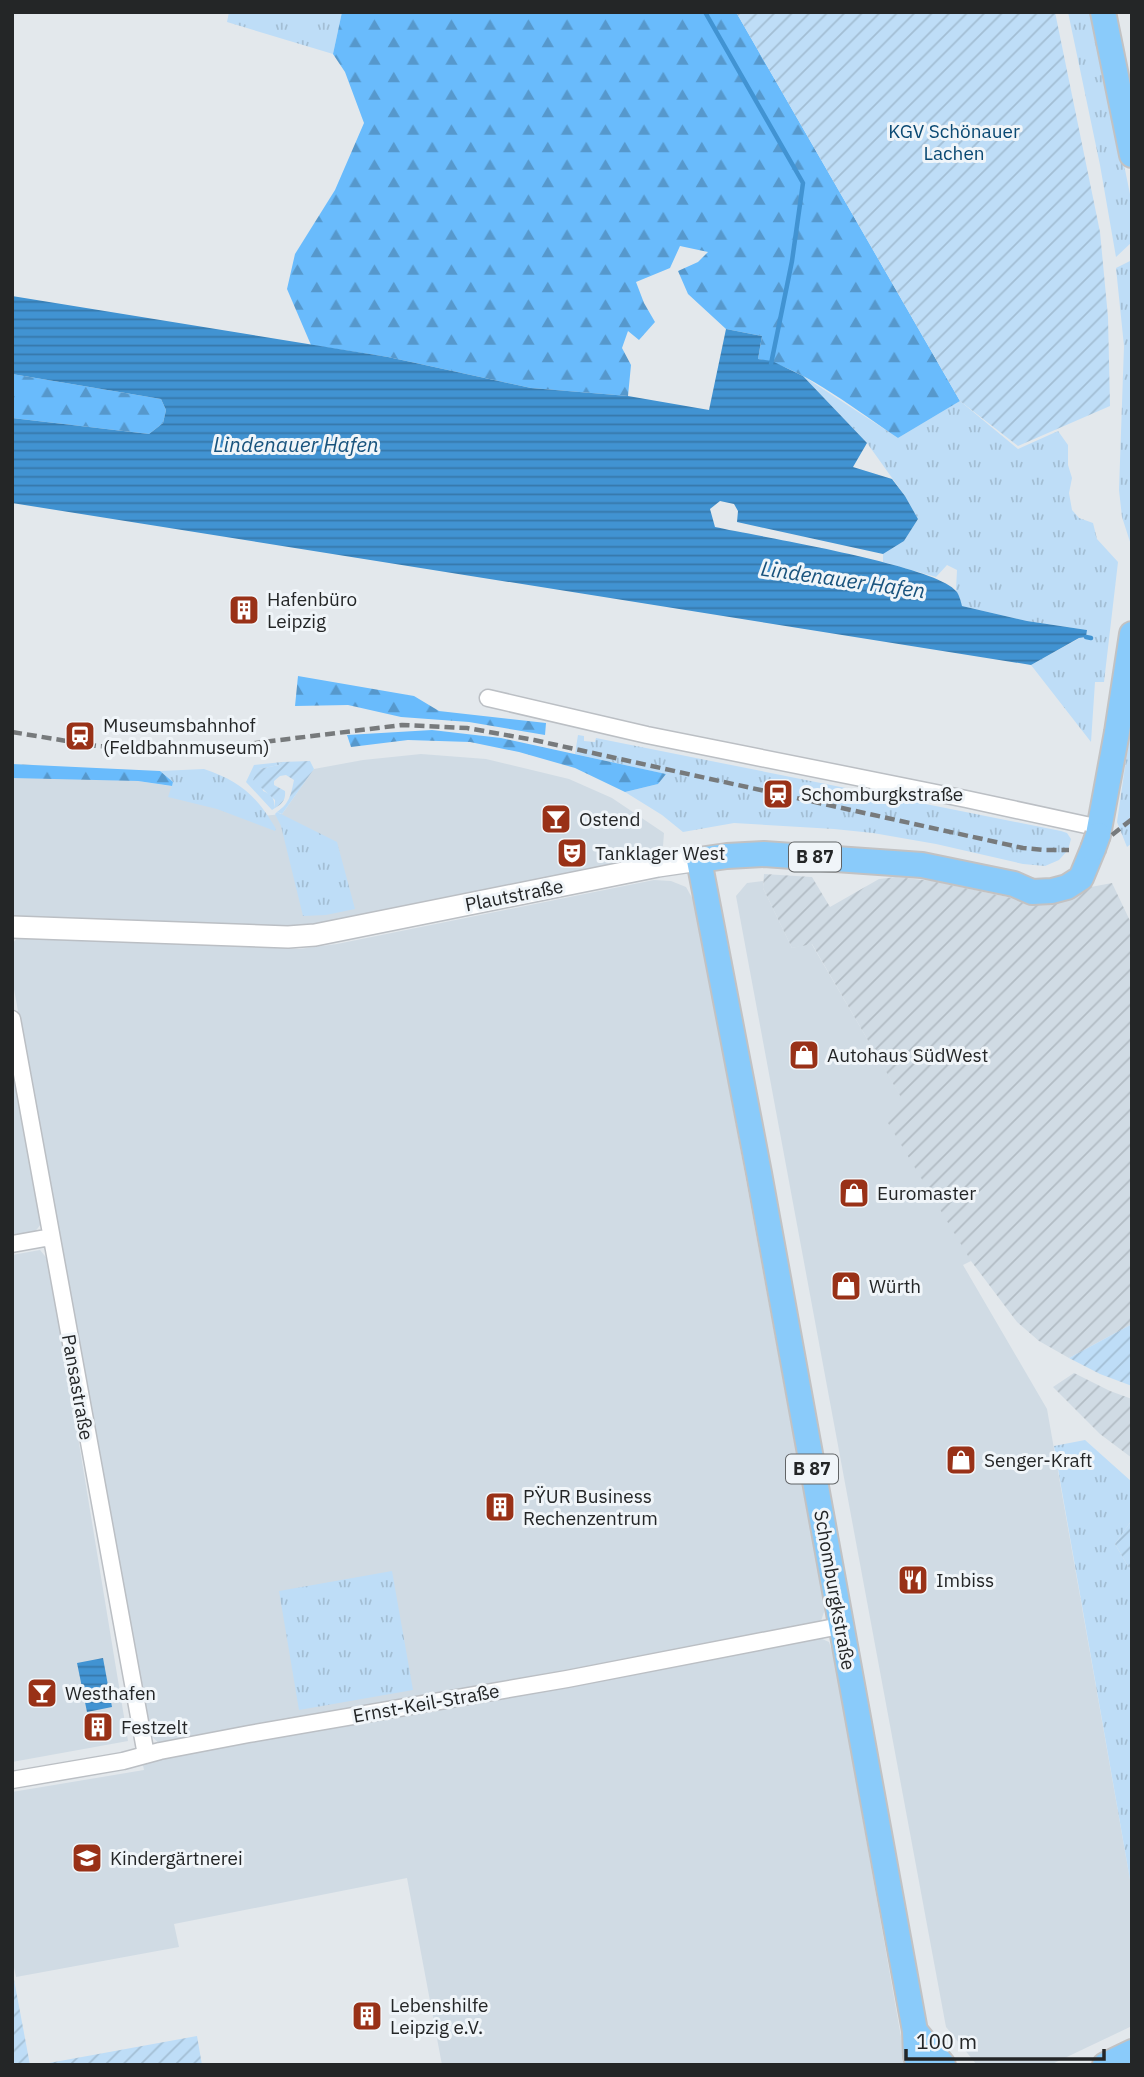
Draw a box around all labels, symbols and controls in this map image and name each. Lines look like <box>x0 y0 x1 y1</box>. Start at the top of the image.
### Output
park label: KGV Schönauer Lachen <box>888 119 1020 165</box>
water label: Lindenauer Hafen <box>213 430 379 458</box>
water label: Lindenauer Hafen <box>759 554 927 604</box>
place label: Hafenbüro Leipzig <box>267 587 357 633</box>
building icon: Hafenbüro Leipzig <box>227 593 261 627</box>
place label: Museumsbahnhof (Feldbahnmuseum) <box>103 713 270 759</box>
station icon: Museumsbahnhof (Feldbahnmuseum) <box>63 719 97 753</box>
station icon: Schomburgkstraße <box>761 777 795 811</box>
place label: Schomburgkstraße <box>801 782 963 806</box>
bar icon: Ostend <box>539 802 573 836</box>
place label: Ostend <box>579 807 640 831</box>
theatre icon: Tanklager West <box>555 836 589 870</box>
place label: Tanklager West <box>595 841 725 865</box>
road number: B 87 <box>789 842 841 872</box>
street label: Plautstraße <box>463 874 565 916</box>
shop icon: Autohaus SüdWest <box>787 1038 821 1072</box>
place label: Autohaus SüdWest <box>827 1043 988 1067</box>
shop icon: Euromaster <box>837 1176 871 1210</box>
place label: Euromaster <box>877 1181 976 1205</box>
shop icon: Würth <box>829 1269 863 1303</box>
place label: Würth <box>869 1274 921 1298</box>
street label: Pansastraße <box>57 1332 99 1442</box>
shop icon: Senger-Kraft <box>944 1443 978 1477</box>
place label: Senger-Kraft <box>984 1448 1093 1472</box>
road number: B 87 <box>786 1454 838 1484</box>
place label: PŸUR Business Rechenzentrum <box>523 1484 658 1530</box>
building icon: PŸUR Business Rechenzentrum <box>483 1490 517 1524</box>
street label: Schomburgkstraße <box>809 1508 861 1672</box>
restaurant icon: Imbiss <box>896 1563 930 1597</box>
place label: Imbiss <box>936 1568 994 1592</box>
bar icon: Westhafen <box>25 1676 59 1710</box>
street label: Ernst-Keil-Straße <box>351 1678 501 1728</box>
place label: Westhafen <box>65 1681 156 1705</box>
building icon: Festzelt <box>81 1710 115 1744</box>
place label: Festzelt <box>121 1715 188 1739</box>
school or university icon: Kindergärtnerei <box>70 1841 104 1875</box>
place label: Kindergärtnerei <box>110 1846 243 1870</box>
place label: Lebenshilfe Leipzig e.V. <box>390 1993 488 2039</box>
building icon: Lebenshilfe Leipzig e.V. <box>350 1999 384 2033</box>
scale bar <box>906 2018 1104 2062</box>
text: 100 m <box>916 2027 977 2055</box>

